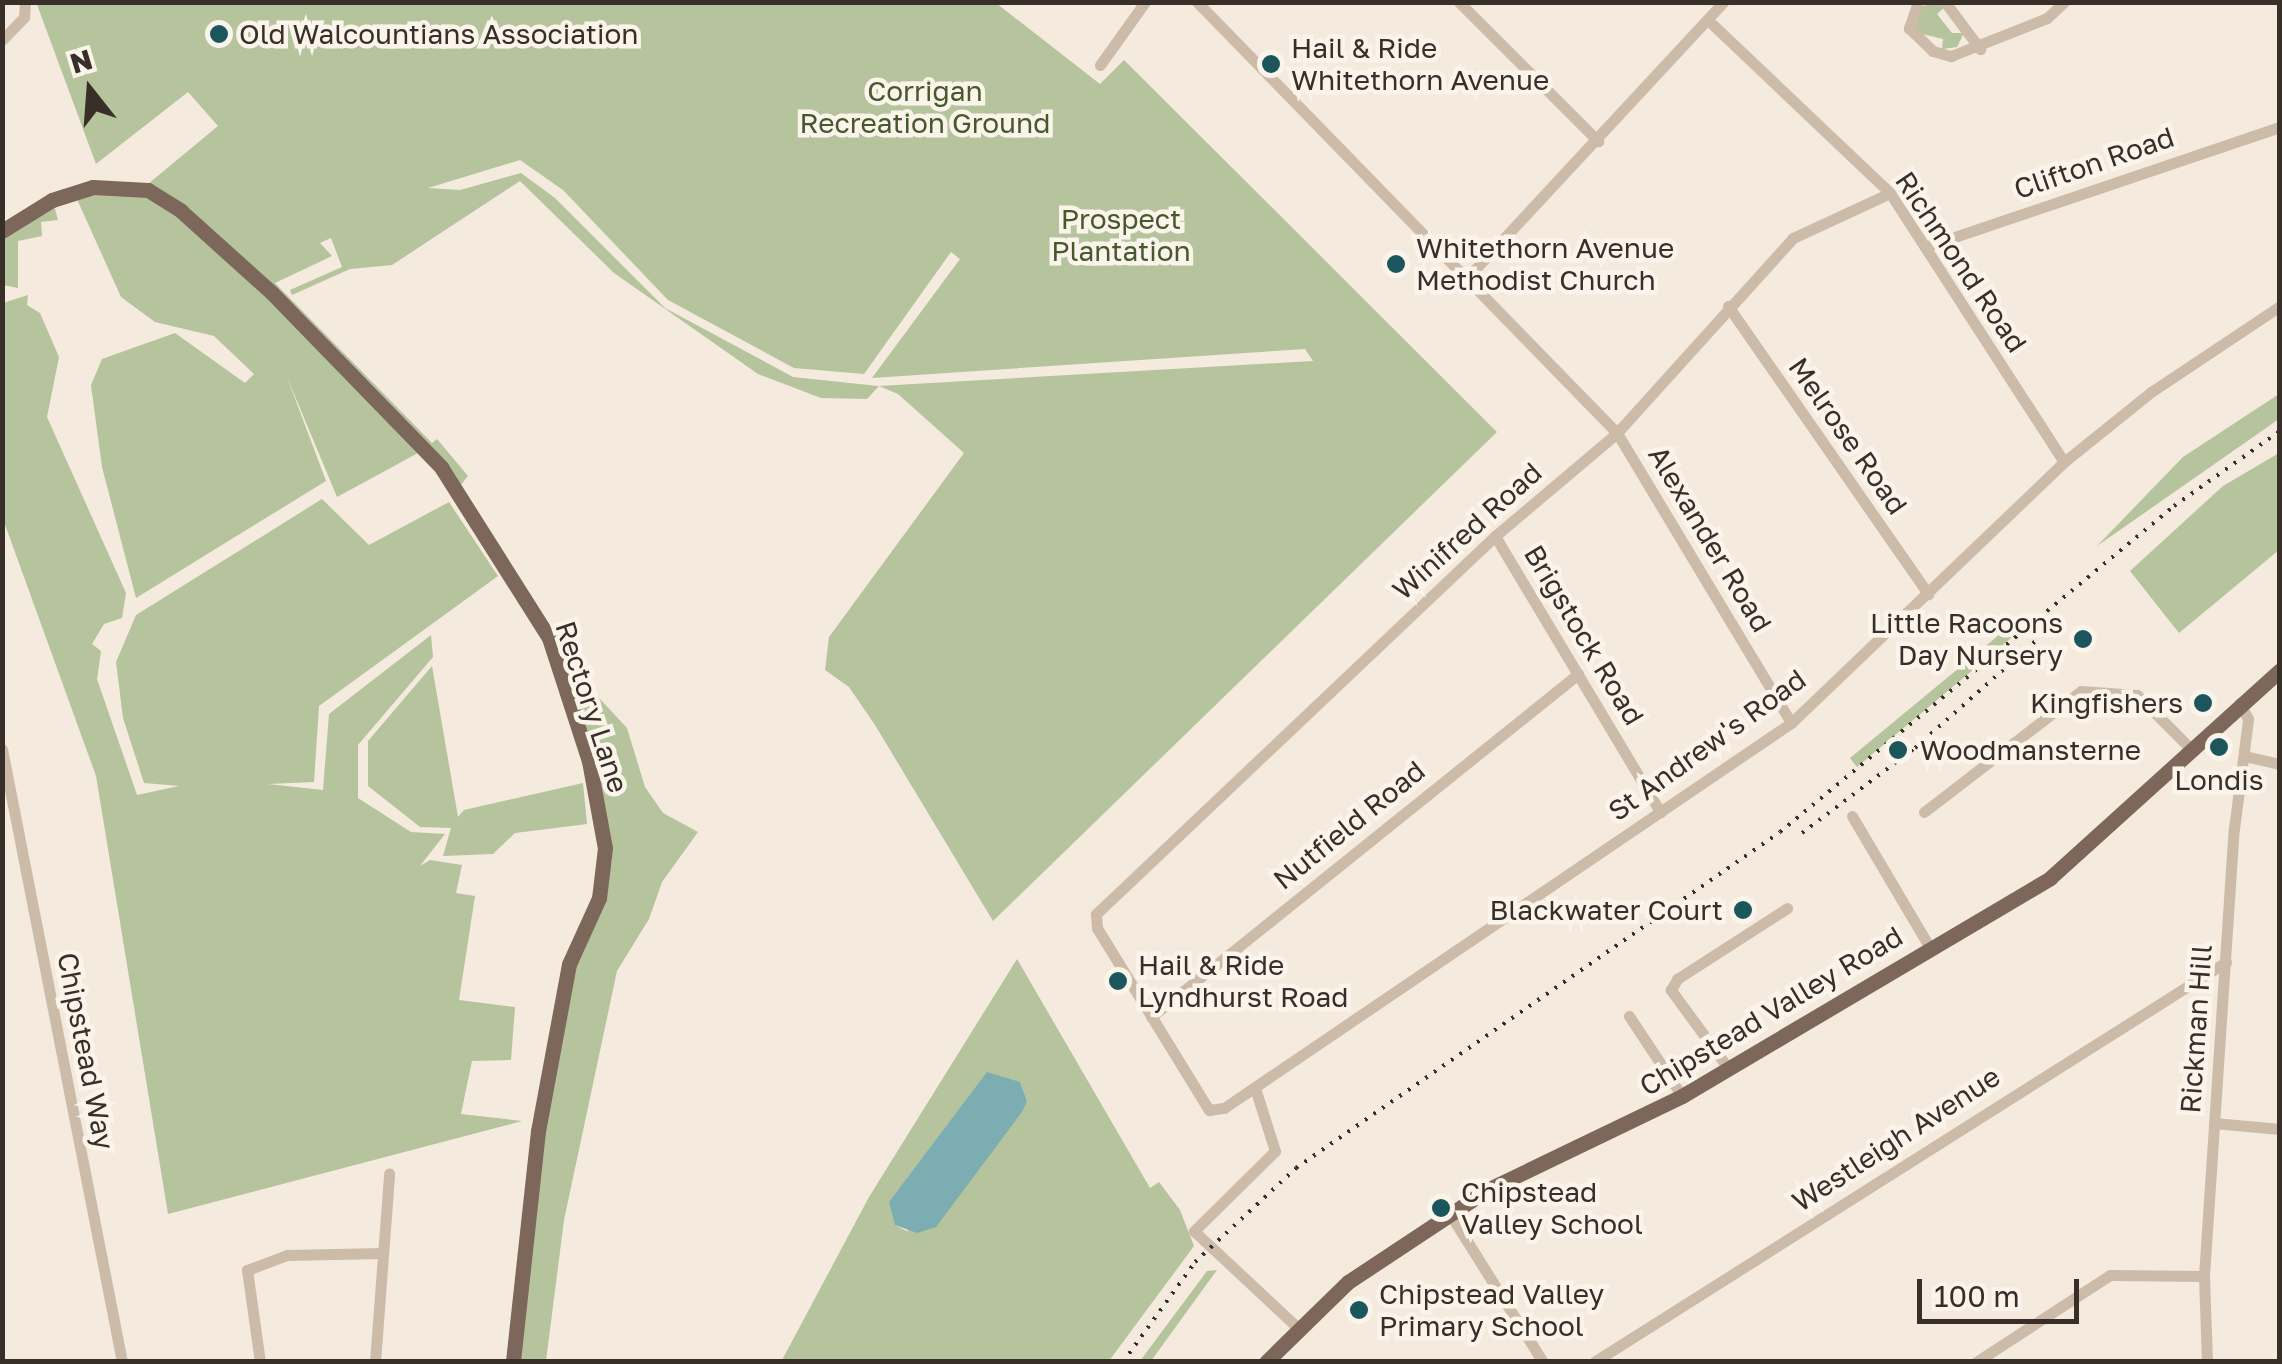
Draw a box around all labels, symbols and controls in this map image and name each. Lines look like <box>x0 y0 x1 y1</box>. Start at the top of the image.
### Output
place label: Old Walcountians Association <box>239 17 639 51</box>
marker: Old Walcountians Association <box>208 23 230 45</box>
place label: Hail & Ride Whitethorn Avenue <box>1291 31 1549 97</box>
north arrow <box>40 40 140 140</box>
text: N <box>66 42 96 80</box>
marker: Hail & Ride Whitethorn Avenue <box>1260 53 1282 75</box>
park label: Corrigan Recreation Ground <box>800 74 1050 140</box>
street label: Clifton Road <box>2010 120 2178 206</box>
street label: Richmond Road <box>1888 165 2034 359</box>
park label: Prospect Plantation <box>1051 202 1191 268</box>
place label: Whitethorn Avenue Methodist Church <box>1416 231 1674 297</box>
marker: Whitethorn Avenue Methodist Church <box>1385 253 1407 275</box>
street label: Melrose Road <box>1782 351 1914 521</box>
street label: Alexander Road <box>1641 440 1779 638</box>
street label: Winifred Road <box>1386 455 1548 607</box>
street label: Brigstock Road <box>1517 539 1651 731</box>
place label: Little Racoons Day Nursery <box>1870 606 2063 672</box>
street label: Rectory Lane <box>548 617 636 797</box>
marker: Little Racoons Day Nursery <box>2072 628 2094 650</box>
street label: St Andrew's Road <box>1602 662 1812 828</box>
place label: Kingfishers <box>2030 686 2183 720</box>
marker: Kingfishers <box>2192 692 2214 714</box>
place label: Woodmansterne <box>1920 733 2141 767</box>
marker: Londis <box>2208 736 2230 758</box>
marker: Woodmansterne <box>1885 737 1911 763</box>
street label: Nutfield Road <box>1267 754 1431 896</box>
place label: Londis <box>2174 763 2264 797</box>
place label: Blackwater Court <box>1490 893 1723 927</box>
marker: Blackwater Court <box>1732 899 1754 921</box>
street label: Chipstead Valley Road <box>1633 919 1909 1103</box>
street label: Rickman Hill <box>2173 943 2219 1115</box>
place label: Hail & Ride Lyndhurst Road <box>1138 948 1349 1014</box>
street label: Chipstead Way <box>50 950 122 1152</box>
marker: Hail & Ride Lyndhurst Road <box>1107 970 1129 992</box>
street label: Westleigh Avenue <box>1786 1059 2006 1219</box>
place label: Chipstead Valley School <box>1461 1175 1643 1241</box>
marker: Chipstead Valley School <box>1430 1197 1452 1219</box>
scale bar <box>1922 1259 2084 1321</box>
place label: Chipstead Valley Primary School <box>1379 1277 1604 1343</box>
text: 100 m <box>1934 1278 2020 1314</box>
marker: Chipstead Valley Primary School <box>1348 1299 1370 1321</box>

